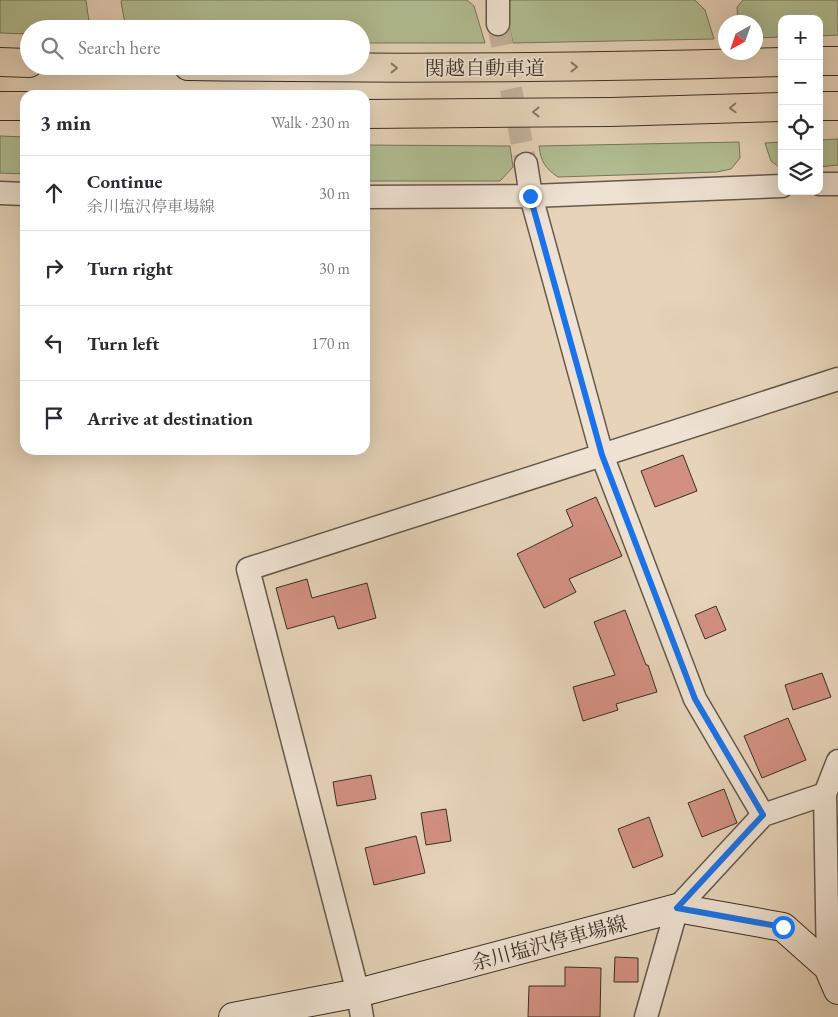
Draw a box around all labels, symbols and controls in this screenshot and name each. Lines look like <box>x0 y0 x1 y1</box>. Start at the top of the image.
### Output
north arrow <box>718 15 763 60</box>
map controls <box>778 15 823 195</box>
button: + <box>778 15 823 60</box>
search box <box>20 20 370 75</box>
icon: search <box>38 34 66 62</box>
text: Search here <box>78 35 160 60</box>
street label: 関越自動車道 <box>425 55 545 81</box>
button: − <box>778 60 823 105</box>
one-way arrow <box>571 62 579 72</box>
one-way arrow <box>391 63 399 73</box>
one-way arrow <box>729 103 737 114</box>
button: locate <box>778 105 823 150</box>
one-way arrow <box>531 107 539 117</box>
text: 3 min <box>40 109 91 136</box>
text: Walk · 230 m <box>271 112 350 133</box>
button: layers <box>778 150 823 195</box>
text: Continue <box>87 169 162 194</box>
icon: ahead <box>40 179 68 207</box>
text: 30 m <box>319 183 350 204</box>
route end <box>519 185 542 208</box>
text: 余川塩沢停車場線 <box>87 196 215 217</box>
icon: right <box>40 254 68 282</box>
text: Turn right <box>87 256 173 281</box>
text: 30 m <box>319 258 350 279</box>
icon: left <box>40 329 68 357</box>
text: Turn left <box>87 331 159 356</box>
text: 170 m <box>311 333 350 354</box>
icon: arrive <box>40 404 68 432</box>
text: Arrive at destination <box>87 406 253 431</box>
street label: 余川塩沢停車場線 <box>468 910 630 976</box>
route start <box>772 916 795 939</box>

